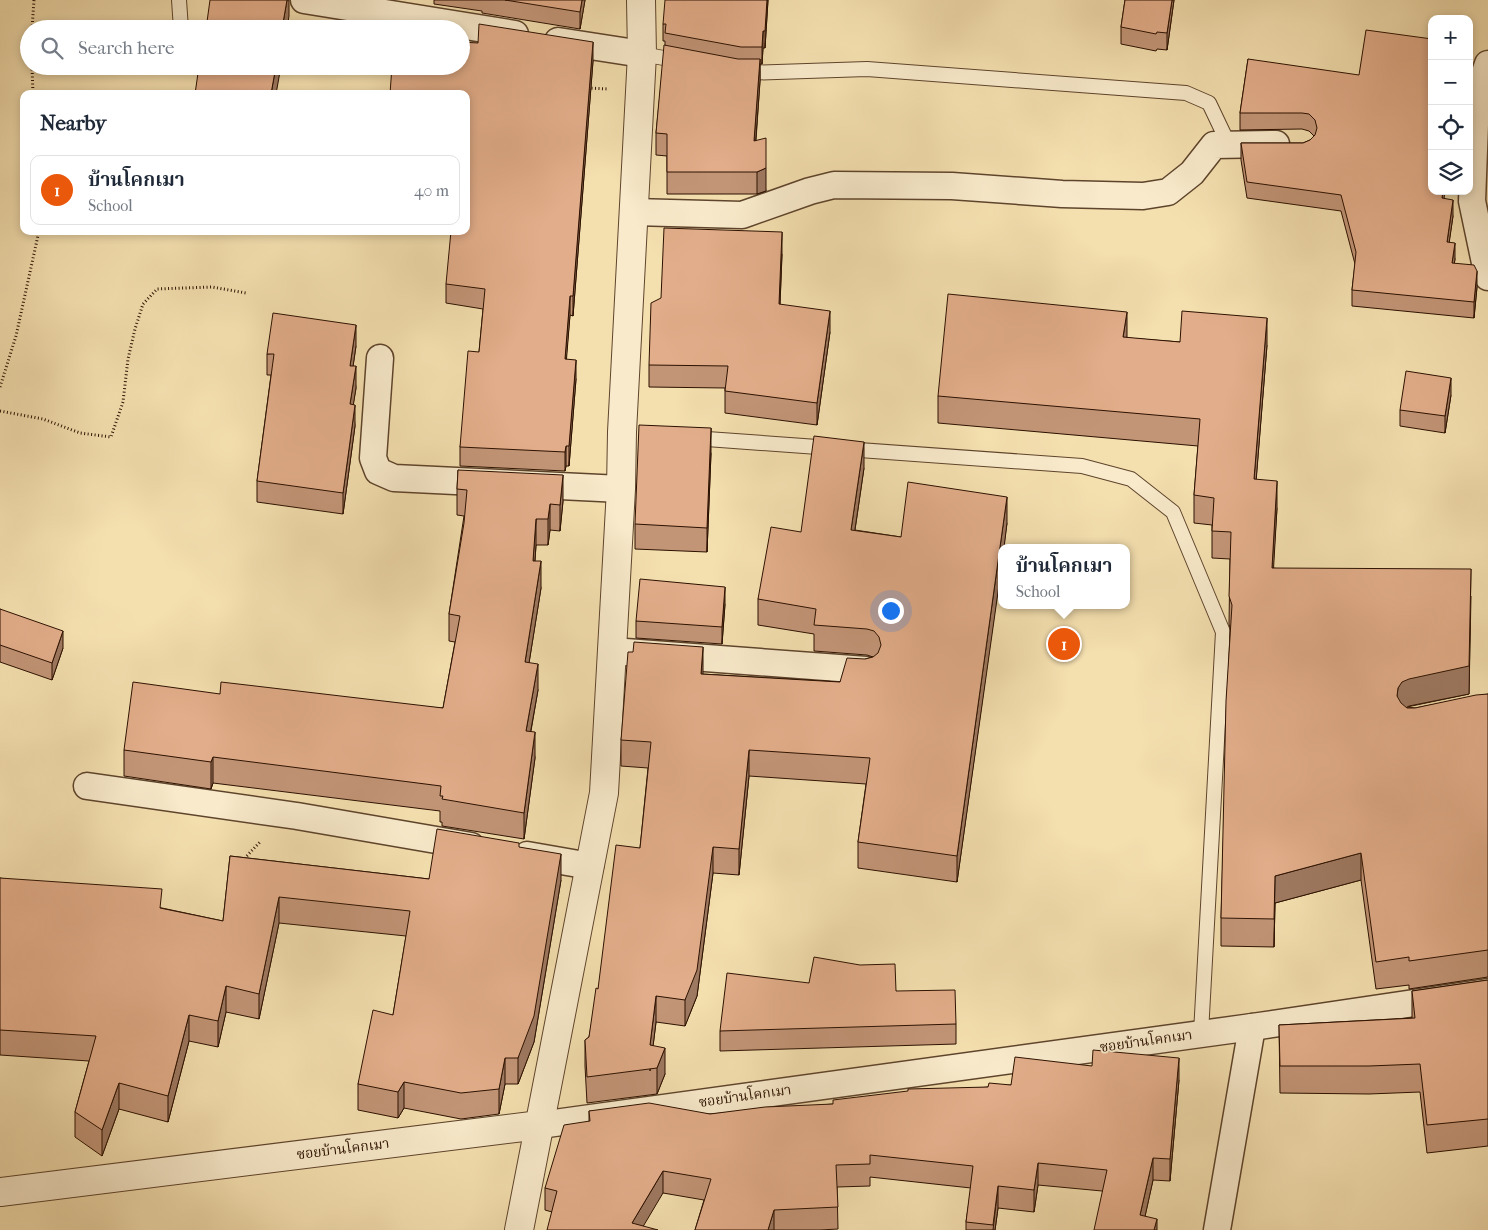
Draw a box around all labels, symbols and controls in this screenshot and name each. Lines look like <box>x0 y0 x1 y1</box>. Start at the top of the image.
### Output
map controls <box>1428 15 1473 195</box>
button: + <box>1428 15 1473 60</box>
search box <box>20 20 470 75</box>
icon: search <box>38 34 66 62</box>
text: Search here <box>78 37 174 59</box>
button: − <box>1428 60 1473 105</box>
button: locate <box>1428 105 1473 150</box>
text: Nearby <box>40 111 106 135</box>
button: layers <box>1428 150 1473 195</box>
text: บ้านโคกเมา <box>88 169 185 191</box>
text: 1 <box>54 181 60 200</box>
text: 40 m <box>414 181 449 200</box>
text: School <box>88 196 133 215</box>
popup <box>998 544 1130 609</box>
text: บ้านโคกเมา <box>1016 555 1112 577</box>
text: School <box>1016 582 1060 601</box>
your location <box>878 598 904 624</box>
pin: 1 <box>1048 625 1080 663</box>
street label: ซอยบ้านโคกเมา <box>1098 1024 1193 1056</box>
street label: ซอยบ้านโคกเมา <box>697 1079 792 1111</box>
street label: ซอยบ้านโคกเมา <box>295 1133 390 1163</box>

